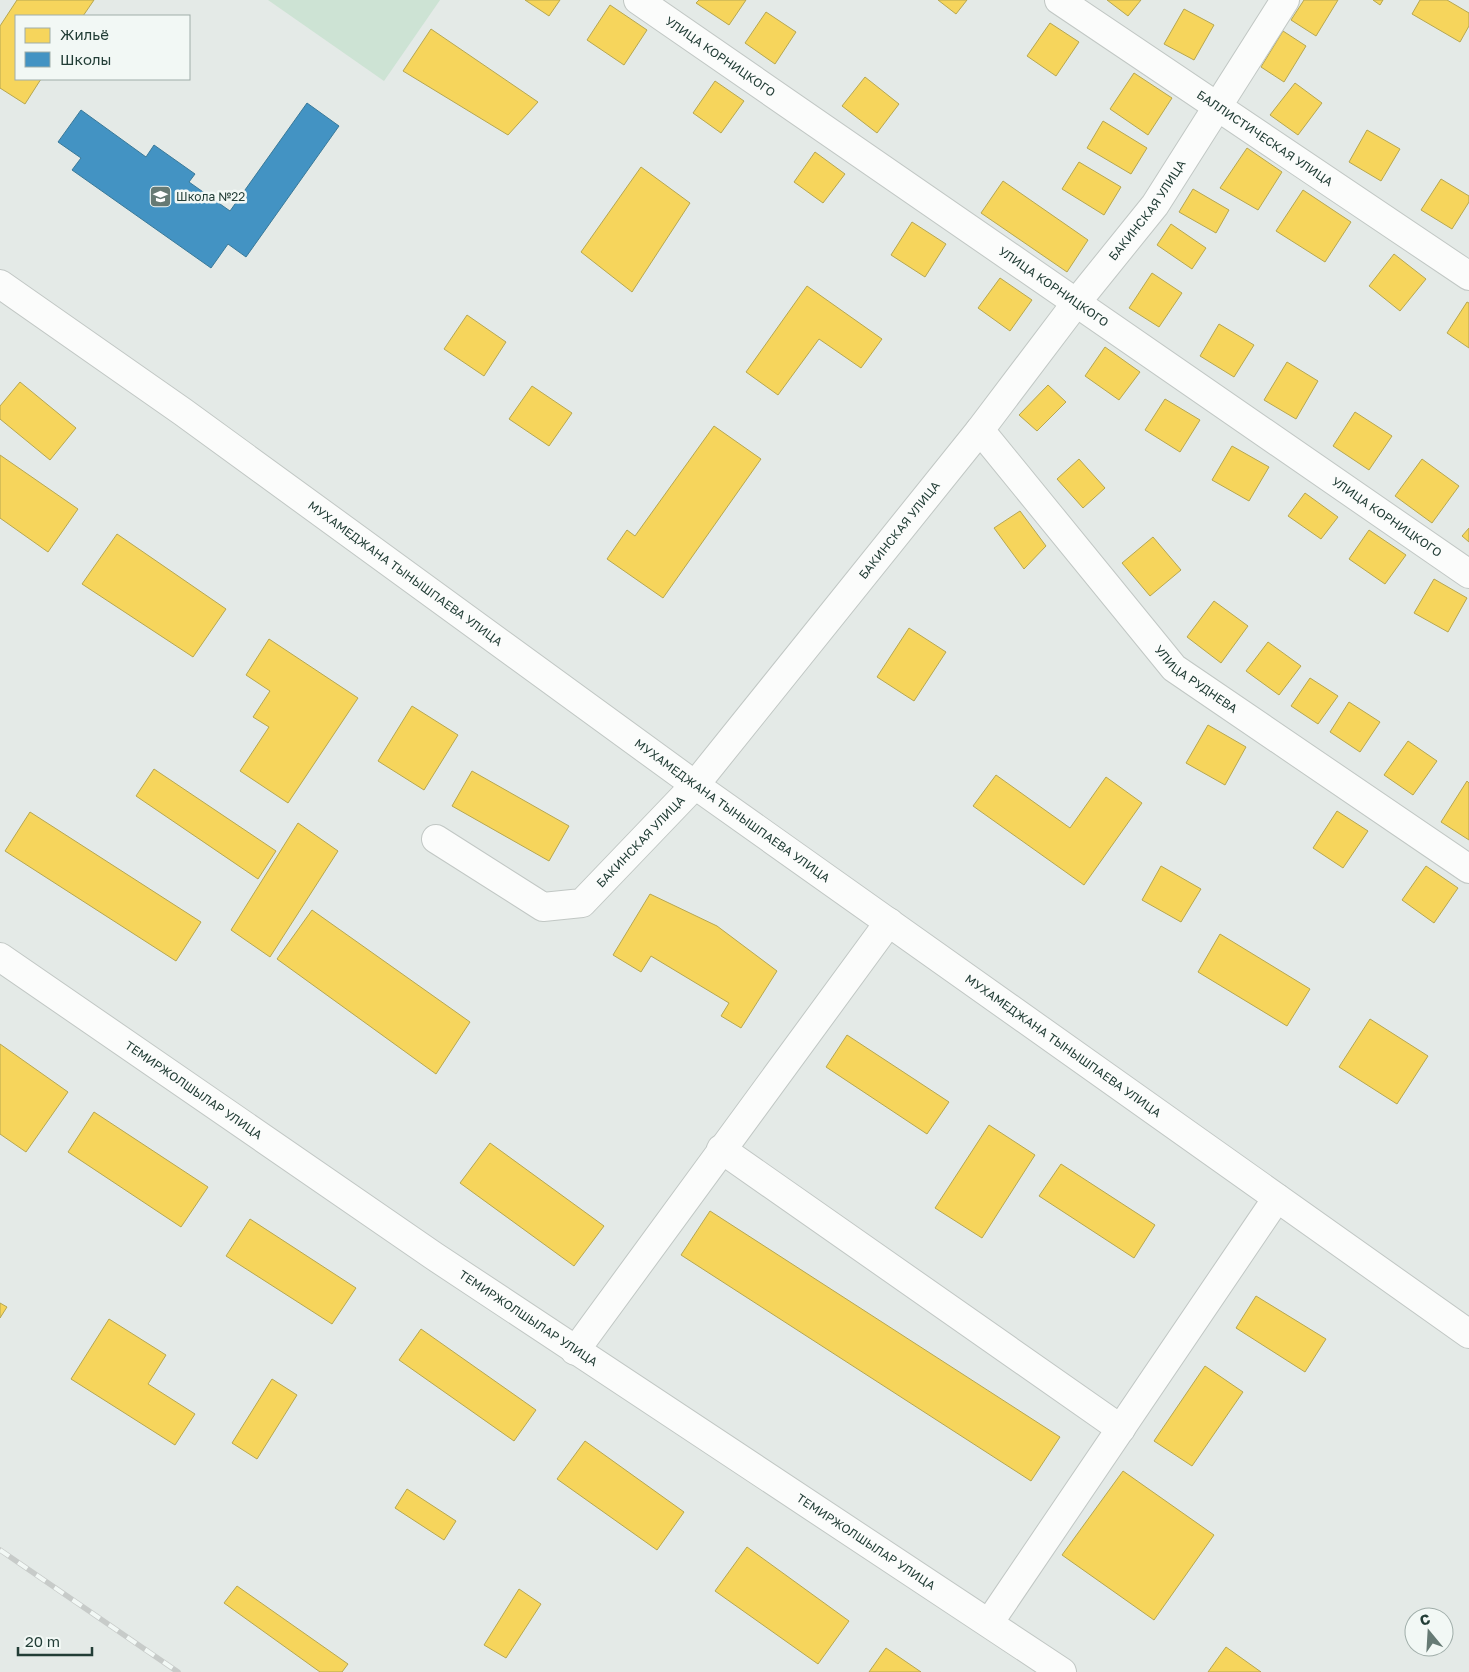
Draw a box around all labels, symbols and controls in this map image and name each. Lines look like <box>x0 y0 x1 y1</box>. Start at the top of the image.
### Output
street label: УЛИЦА КОРНИЦКОГО <box>663 13 779 100</box>
legend <box>15 15 190 80</box>
text: Жильё <box>60 25 109 43</box>
text: Школы <box>60 50 111 68</box>
street label: БАЛЛИСТИЧЕСКАЯ УЛИЦА <box>1194 87 1336 189</box>
street label: БАКИНСКАЯ УЛИЦА <box>1105 157 1189 263</box>
school or university icon: Школа №22 <box>148 185 172 209</box>
place label: Школа №22 <box>176 189 245 204</box>
street label: УЛИЦА КОРНИЦКОГО <box>996 243 1112 330</box>
street label: УЛИЦА КОРНИЦКОГО <box>1329 474 1445 560</box>
street label: БАКИНСКАЯ УЛИЦА <box>855 478 943 582</box>
street label: МУХАМЕДЖАНА ТЫНЫШПАЕВА УЛИЦА <box>305 498 505 649</box>
street label: УЛИЦА РУДНЕВА <box>1152 642 1240 716</box>
street label: МУХАМЕДЖАНА ТЫНЫШПАЕВА УЛИЦА <box>632 735 833 885</box>
street label: БАКИНСКАЯ УЛИЦА <box>593 792 688 890</box>
street label: МУХАМЕДЖАНА ТЫНЫШПАЕВА УЛИЦА <box>962 971 1164 1120</box>
street label: ТЕМИРЖОЛШЫЛАР УЛИЦА <box>122 1037 265 1142</box>
street label: ТЕМИРЖОЛШЫЛАР УЛИЦА <box>456 1267 601 1369</box>
street label: ТЕМИРЖОЛШЫЛАР УЛИЦА <box>794 1490 938 1593</box>
north arrow <box>1404 1607 1454 1657</box>
text: С <box>1417 1610 1432 1629</box>
scale bar <box>18 1624 91 1656</box>
text: 20 m <box>25 1632 60 1650</box>

